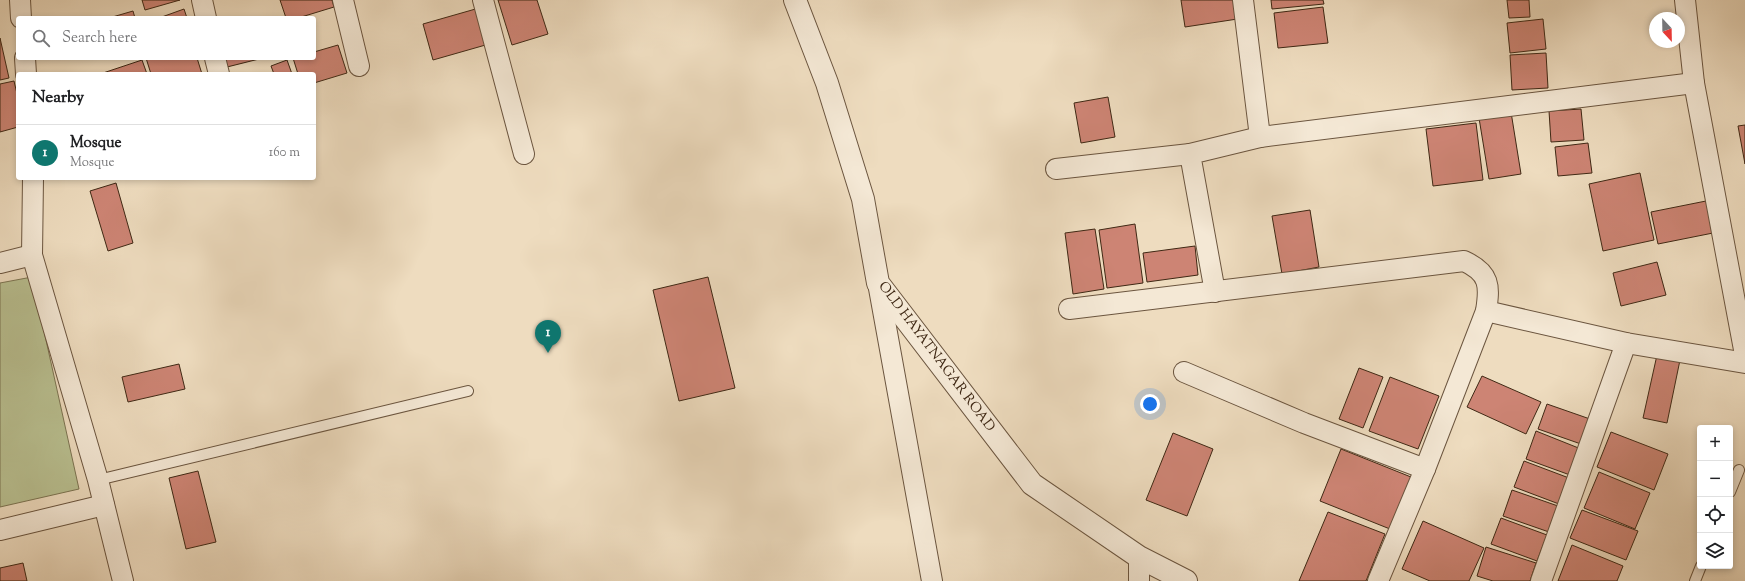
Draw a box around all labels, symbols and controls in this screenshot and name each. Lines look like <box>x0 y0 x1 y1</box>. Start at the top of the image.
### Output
north arrow <box>1649 12 1685 48</box>
search box <box>16 16 316 60</box>
icon: search <box>30 27 52 49</box>
text: Search here <box>62 28 137 49</box>
text: Nearby <box>32 86 84 110</box>
text: Mosque <box>70 133 122 154</box>
text: 1 <box>43 144 47 162</box>
text: 160 m <box>269 144 300 162</box>
text: Mosque <box>70 154 115 172</box>
street label: OLD HAYATNAGAR ROAD <box>873 278 999 436</box>
pin: 1 <box>535 320 561 353</box>
your location <box>1140 394 1160 414</box>
map controls <box>1697 425 1733 569</box>
button: + <box>1697 425 1733 461</box>
button: − <box>1697 461 1733 497</box>
button: locate <box>1697 497 1733 533</box>
button: layers <box>1697 533 1733 569</box>

